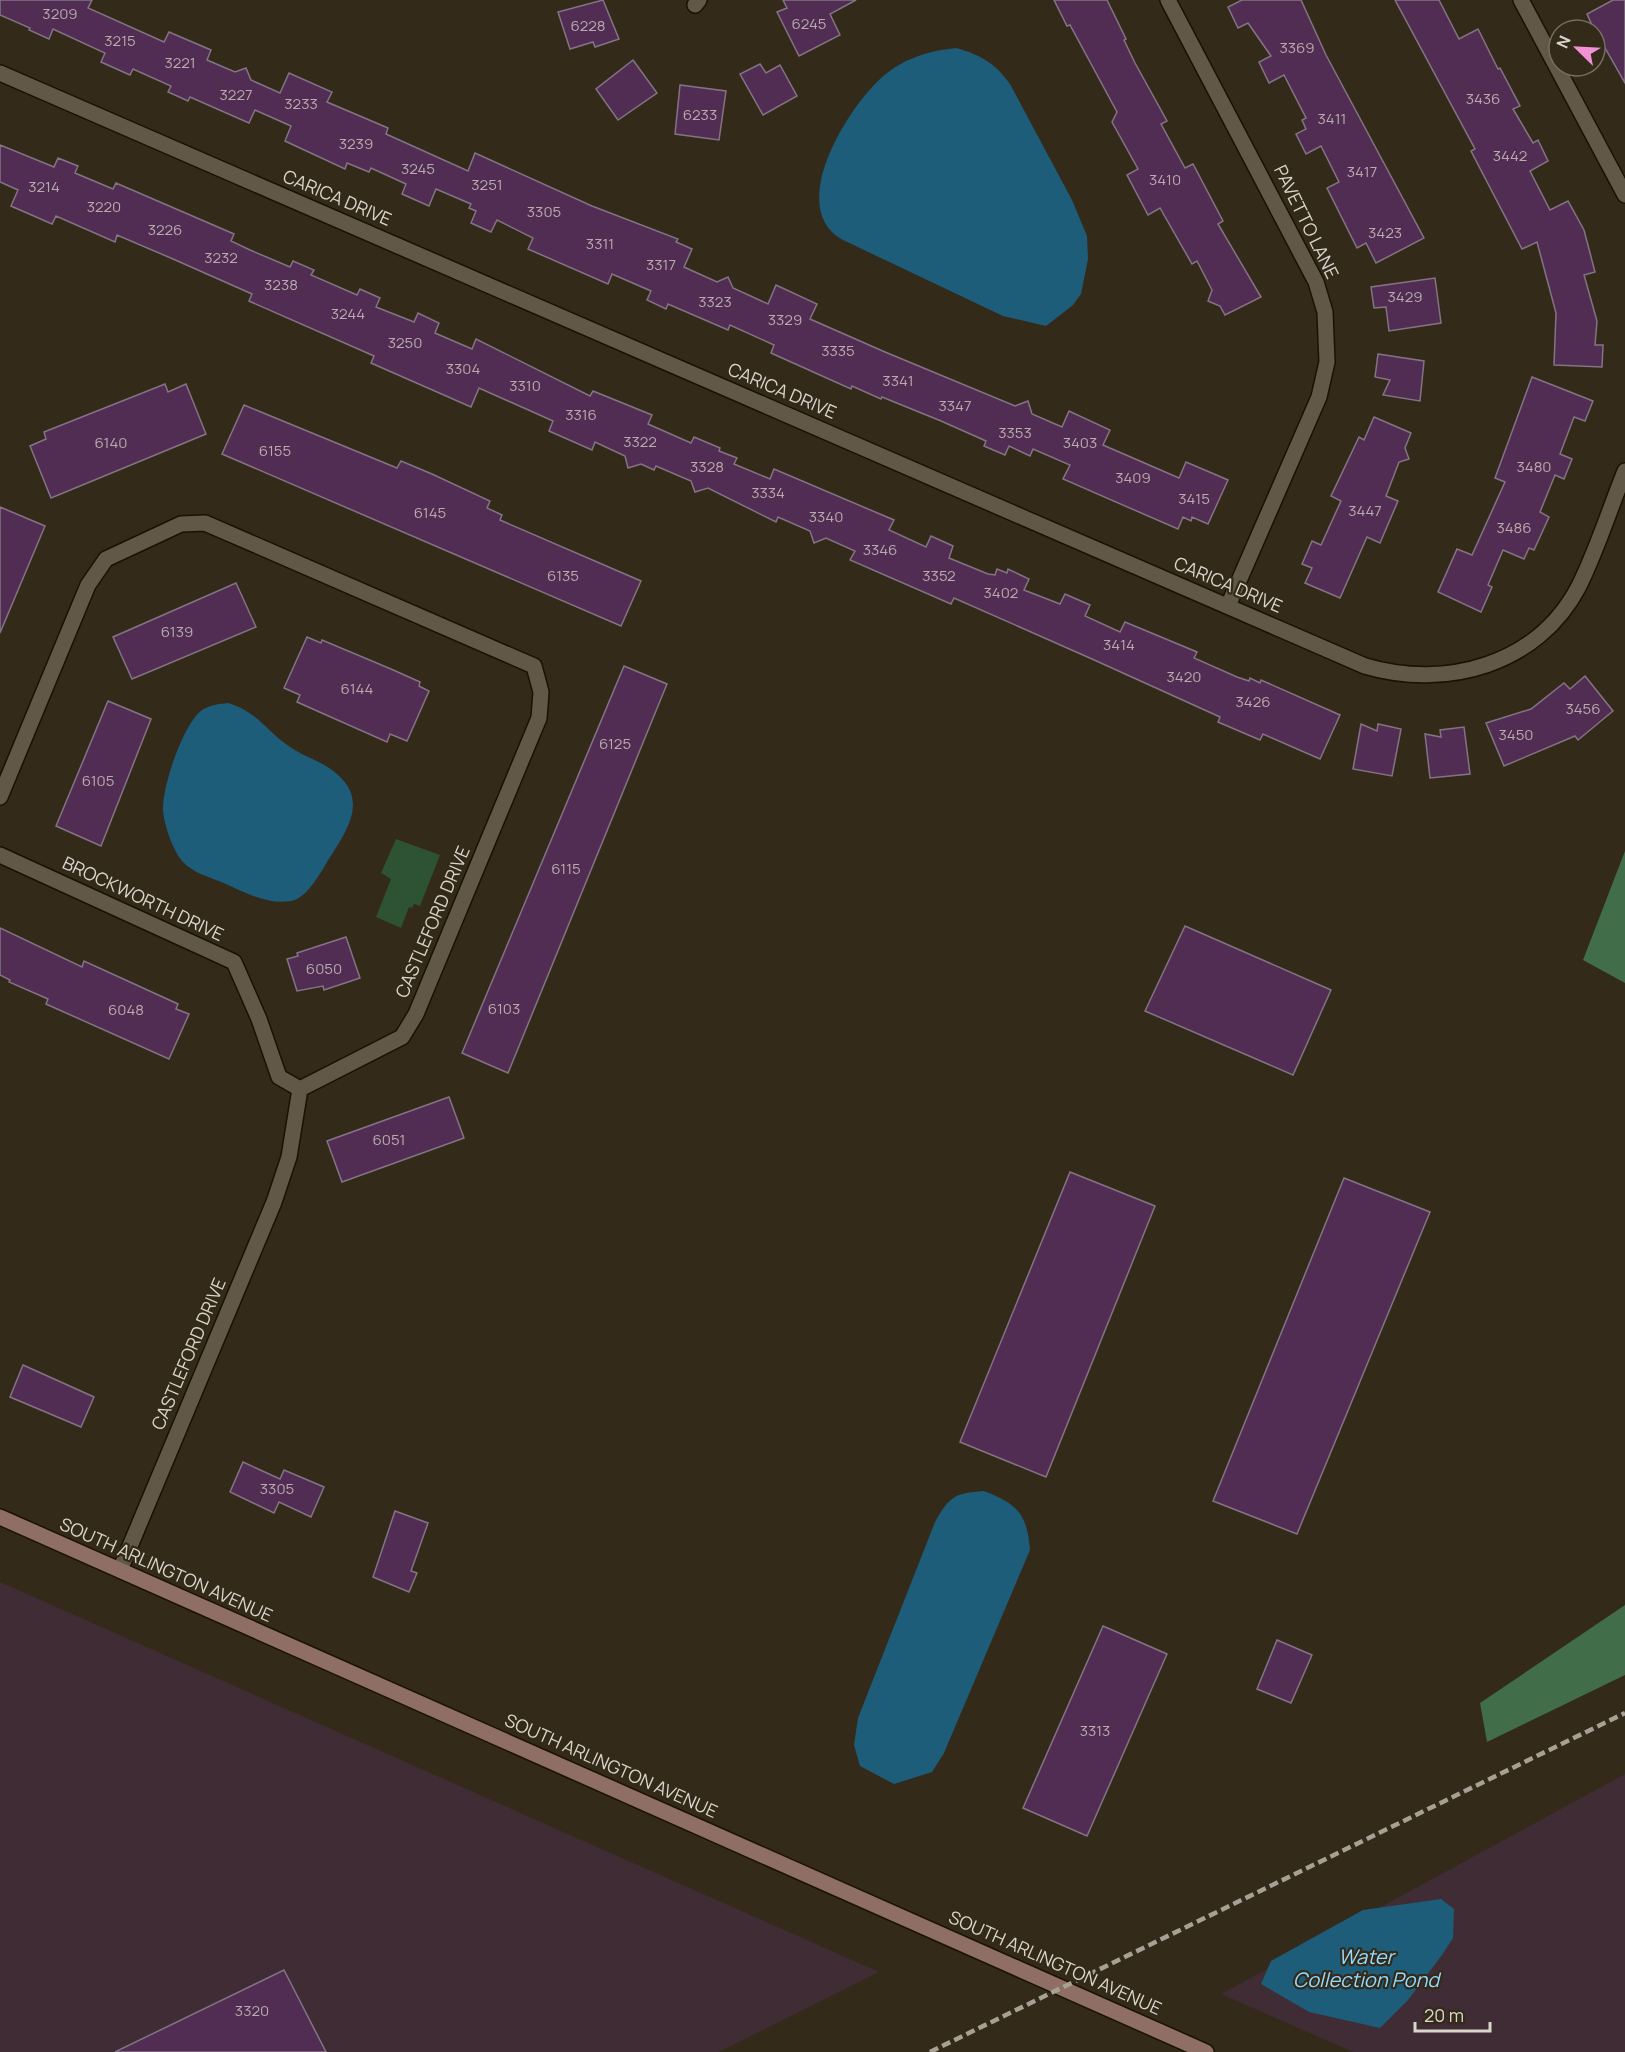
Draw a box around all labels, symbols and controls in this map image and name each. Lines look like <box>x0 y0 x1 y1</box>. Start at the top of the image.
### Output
house number: 3209 <box>42 3 78 24</box>
house number: 6245 <box>791 13 827 34</box>
house number: 6228 <box>570 15 606 36</box>
north arrow <box>1547 18 1607 78</box>
house number: 3215 <box>104 30 136 51</box>
text: N <box>1551 32 1576 52</box>
house number: 3369 <box>1279 37 1315 58</box>
house number: 3221 <box>164 52 196 73</box>
house number: 3227 <box>220 84 252 105</box>
house number: 3436 <box>1466 88 1500 109</box>
house number: 3233 <box>284 93 318 114</box>
house number: 6233 <box>683 104 717 125</box>
house number: 3411 <box>1318 108 1346 129</box>
house number: 3239 <box>339 133 373 154</box>
house number: 3442 <box>1493 145 1527 166</box>
house number: 3245 <box>401 158 435 179</box>
street label: PAVETTO LANE <box>1269 161 1345 282</box>
house number: 3417 <box>1347 161 1377 182</box>
street label: CARICA DRIVE <box>279 163 395 231</box>
house number: 3410 <box>1149 169 1181 190</box>
house number: 3251 <box>471 174 503 195</box>
house number: 3214 <box>28 176 60 197</box>
house number: 3220 <box>87 196 121 217</box>
house number: 3305 <box>527 201 561 222</box>
house number: 3226 <box>148 219 182 240</box>
house number: 3423 <box>1368 222 1402 243</box>
house number: 3311 <box>586 233 614 254</box>
house number: 3232 <box>204 247 238 268</box>
house number: 3317 <box>646 254 676 275</box>
house number: 3238 <box>264 274 298 295</box>
house number: 3429 <box>1388 286 1423 307</box>
house number: 3323 <box>698 291 732 312</box>
house number: 3244 <box>331 303 365 324</box>
house number: 3329 <box>768 309 802 330</box>
house number: 3250 <box>388 332 422 353</box>
house number: 3335 <box>821 340 855 361</box>
street label: CARICA DRIVE <box>724 356 840 424</box>
house number: 3304 <box>446 358 480 379</box>
house number: 3341 <box>882 370 914 391</box>
house number: 3310 <box>509 375 541 396</box>
house number: 3347 <box>939 395 971 416</box>
house number: 3316 <box>565 404 597 425</box>
house number: 3353 <box>998 422 1032 443</box>
house number: 3322 <box>623 431 657 452</box>
house number: 6140 <box>95 432 127 453</box>
house number: 3403 <box>1063 432 1097 453</box>
house number: 6155 <box>259 440 291 461</box>
house number: 3328 <box>690 456 724 477</box>
house number: 3480 <box>1517 456 1552 477</box>
house number: 3409 <box>1115 467 1151 488</box>
house number: 3334 <box>751 482 785 503</box>
house number: 3415 <box>1178 488 1210 509</box>
house number: 3447 <box>1348 500 1382 521</box>
house number: 6145 <box>414 502 446 523</box>
house number: 3340 <box>809 506 843 527</box>
house number: 3486 <box>1496 517 1532 538</box>
house number: 3346 <box>863 539 897 560</box>
street label: CARICA DRIVE <box>1170 550 1286 618</box>
house number: 6135 <box>547 565 579 586</box>
house number: 3352 <box>922 565 956 586</box>
house number: 3402 <box>984 582 1018 603</box>
house number: 6139 <box>161 621 193 642</box>
house number: 3414 <box>1103 634 1135 655</box>
house number: 3420 <box>1167 666 1201 687</box>
house number: 6144 <box>341 678 374 699</box>
house number: 3426 <box>1236 691 1271 712</box>
house number: 3456 <box>1565 698 1601 719</box>
house number: 3450 <box>1499 724 1533 745</box>
house number: 6125 <box>599 733 631 754</box>
house number: 6105 <box>82 770 114 791</box>
street label: CASTLEFORD DRIVE <box>389 842 475 1001</box>
street label: BROCKWORTH DRIVE <box>59 850 228 946</box>
house number: 6115 <box>551 858 581 879</box>
house number: 6050 <box>306 958 342 979</box>
house number: 6103 <box>488 998 520 1019</box>
house number: 6048 <box>108 999 144 1020</box>
house number: 6051 <box>373 1129 405 1150</box>
street label: CASTLEFORD DRIVE <box>145 1274 231 1433</box>
house number: 3305 <box>260 1478 294 1499</box>
street label: SOUTH ARLINGTON AVENUE <box>56 1511 277 1627</box>
street label: SOUTH ARLINGTON AVENUE <box>501 1707 722 1823</box>
house number: 3313 <box>1080 1720 1110 1741</box>
street label: SOUTH ARLINGTON AVENUE <box>945 1904 1166 2020</box>
water label: Water Collection Pond <box>1293 1943 1442 1993</box>
scale bar <box>1415 1995 1490 2033</box>
house number: 3320 <box>235 2000 269 2021</box>
text: 20 m <box>1424 2003 1464 2027</box>

